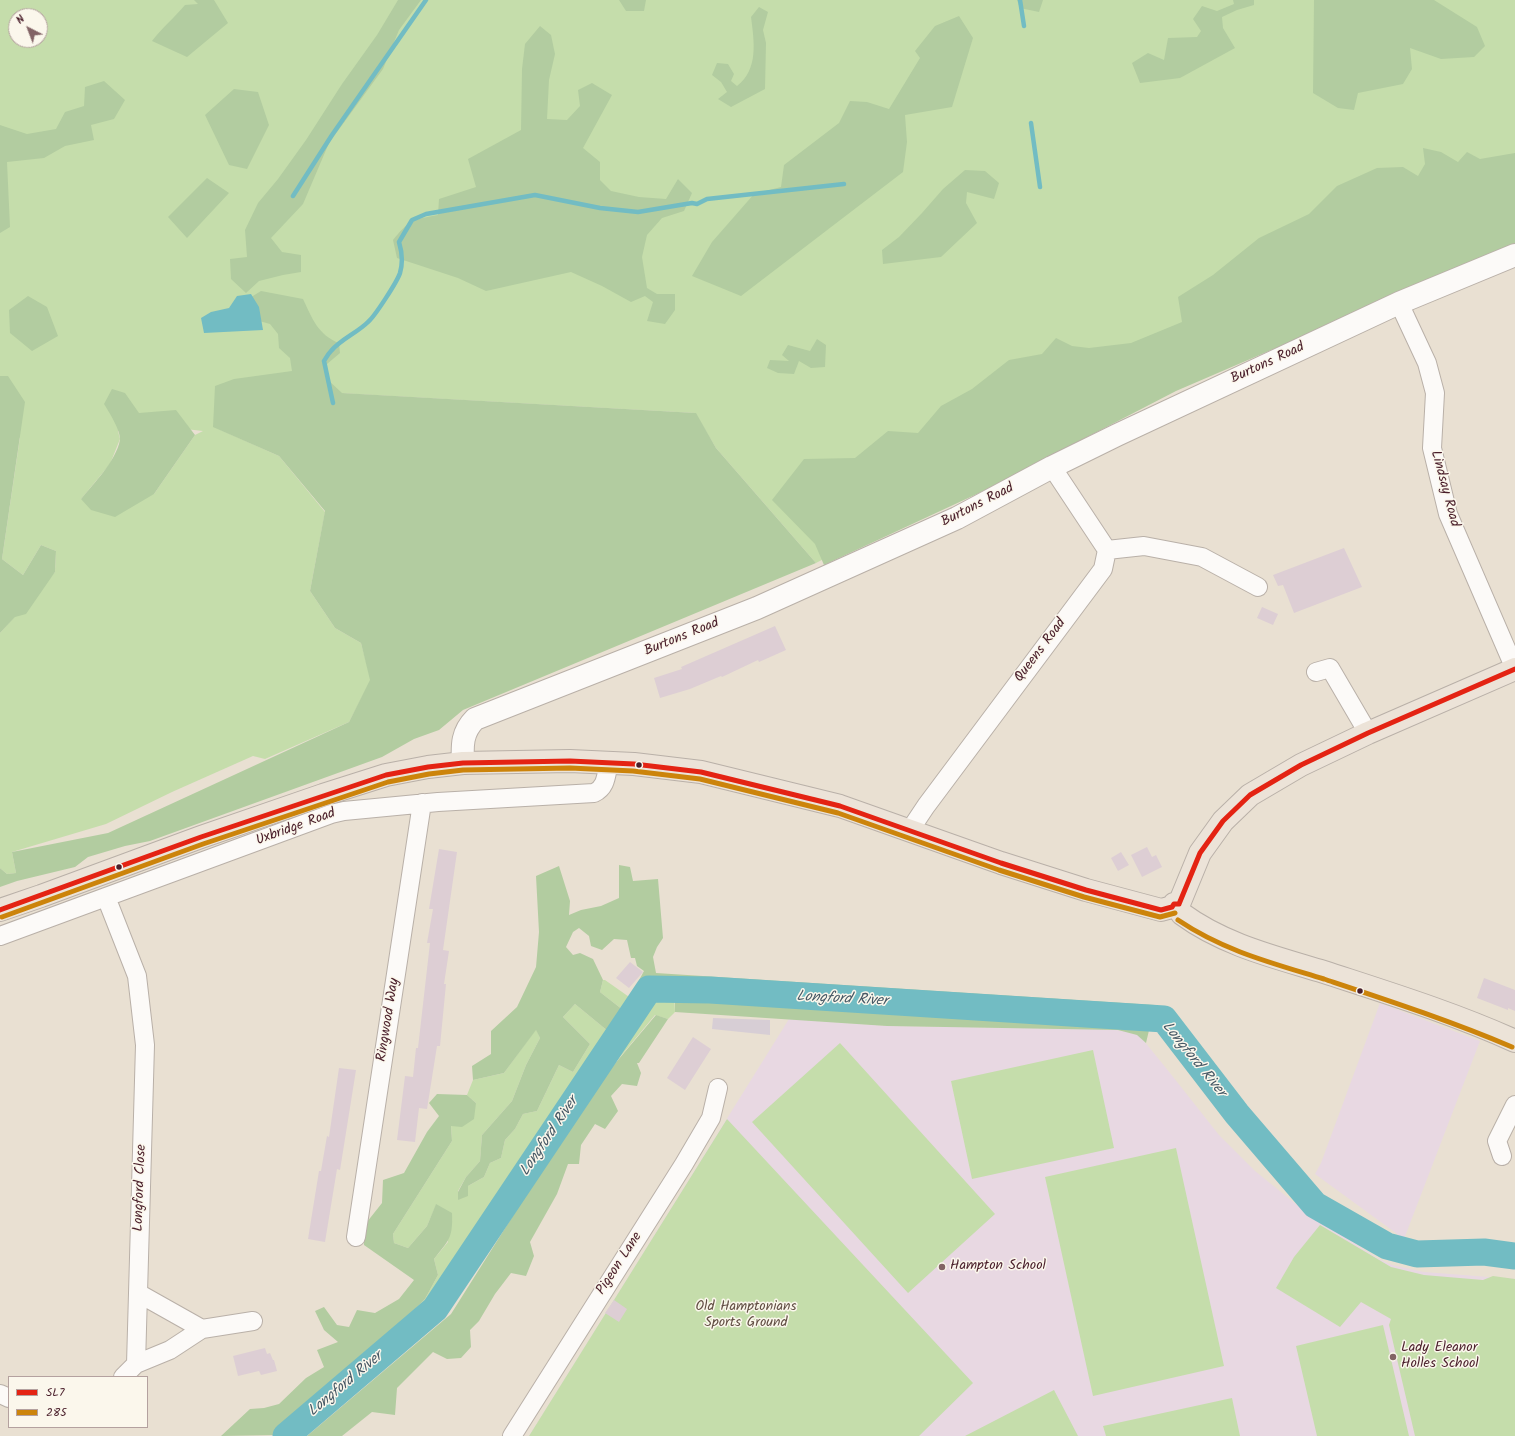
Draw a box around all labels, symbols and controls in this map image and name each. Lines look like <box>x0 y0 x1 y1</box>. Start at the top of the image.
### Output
north arrow <box>8 8 48 48</box>
text: N <box>12 11 29 29</box>
street label: Burtons Road <box>1229 340 1307 388</box>
street label: Lindsay Road <box>1426 449 1462 529</box>
street label: Burtons Road <box>939 481 1017 531</box>
street label: Burtons Road <box>642 615 722 661</box>
street label: Queens Road <box>1012 616 1070 686</box>
unlabelled marker <box>634 760 644 770</box>
street label: Uxbridge Road <box>254 806 338 850</box>
unlabelled marker <box>114 862 124 872</box>
street label: Ringwood Way <box>374 977 404 1063</box>
unlabelled marker <box>1355 986 1365 996</box>
water label: Longford River <box>796 989 888 1011</box>
water label: Longford River <box>1157 1019 1229 1101</box>
water label: Longford River <box>517 1094 583 1180</box>
street label: Longford Close <box>131 1144 151 1232</box>
street label: Pigeon Lane <box>594 1230 646 1298</box>
place label: Hampton School <box>950 1259 1046 1275</box>
marker: Hampton School <box>937 1262 947 1272</box>
park label: Old Hamptonians Sports Ground <box>696 1300 796 1332</box>
place label: Lady Eleanor Holles School <box>1401 1341 1479 1374</box>
water label: Longford River <box>305 1349 387 1421</box>
marker: Lady Eleanor Holles School <box>1388 1352 1398 1362</box>
legend <box>8 1376 148 1428</box>
text: SL7 <box>46 1383 64 1402</box>
text: 285 <box>46 1403 67 1422</box>

